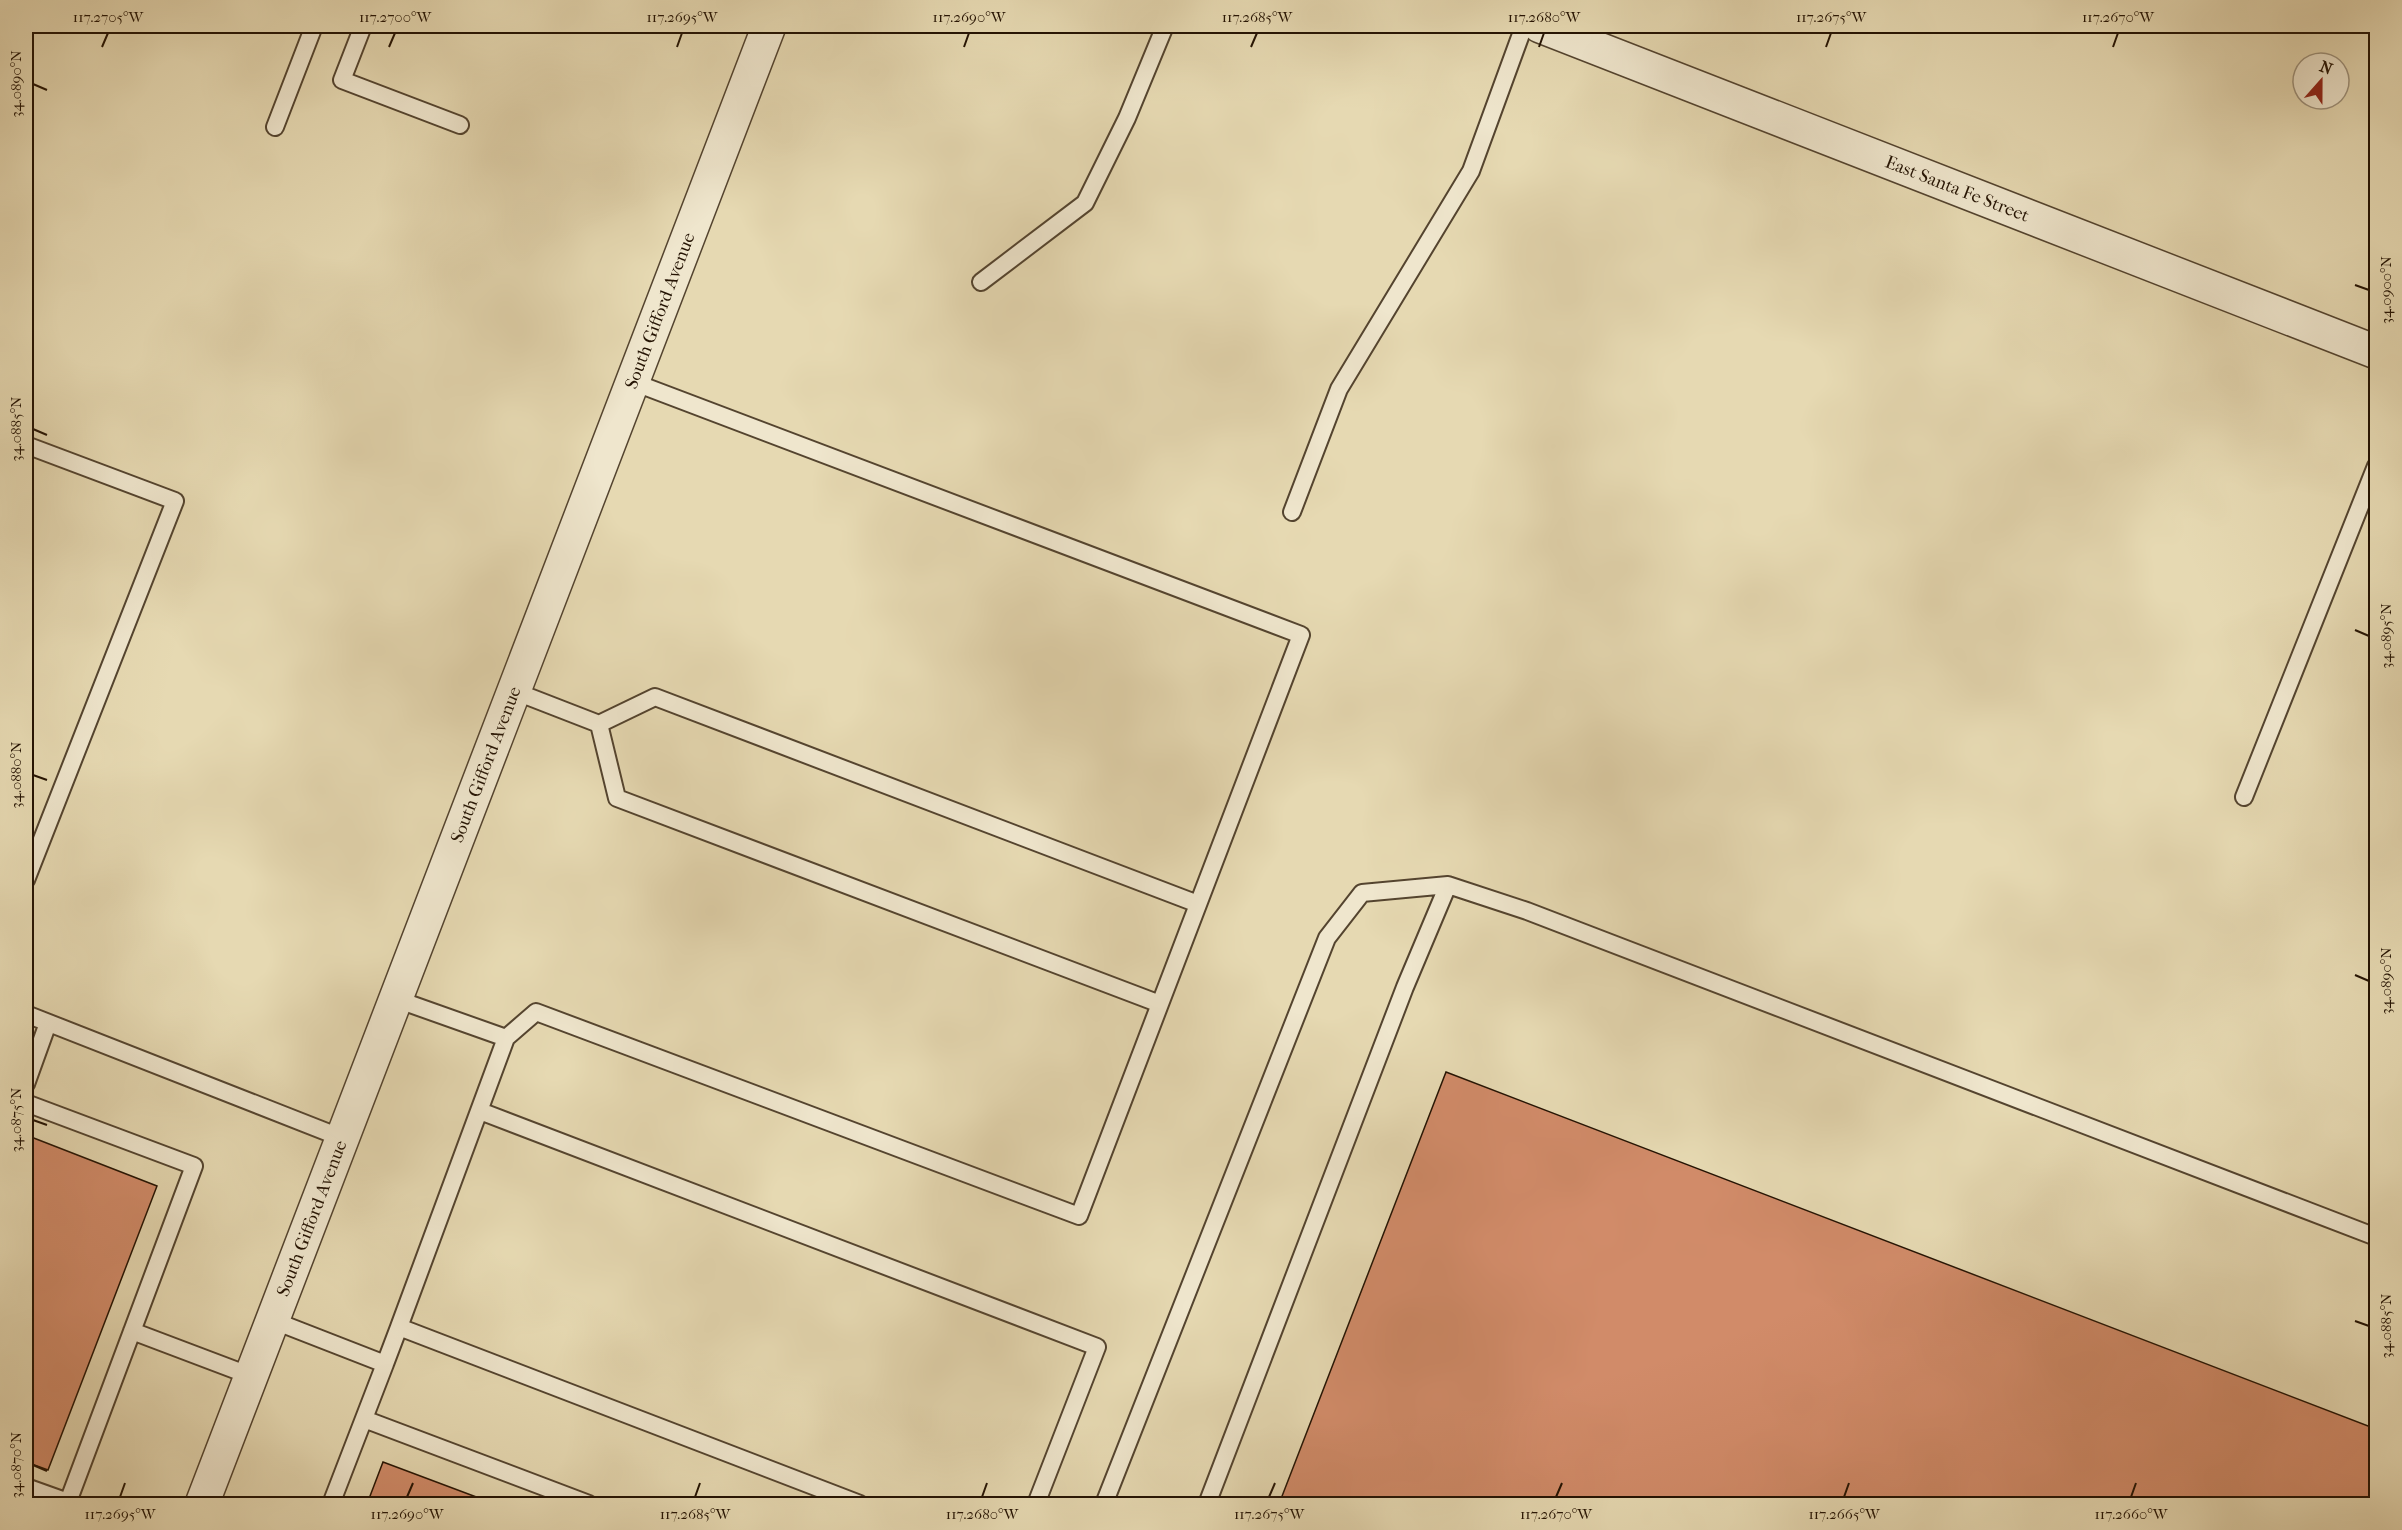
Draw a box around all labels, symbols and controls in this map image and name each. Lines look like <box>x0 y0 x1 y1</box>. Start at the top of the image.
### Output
text: 117.2705°W <box>73 8 144 26</box>
text: 117.2700°W <box>359 8 432 26</box>
text: 117.2695°W <box>647 8 719 26</box>
text: 117.2690°W <box>933 8 1007 26</box>
text: 117.2685°W <box>1222 8 1294 26</box>
text: 117.2680°W <box>1508 8 1581 26</box>
text: 117.2675°W <box>1796 8 1867 26</box>
text: 117.2670°W <box>2082 8 2155 26</box>
text: 34.0890°N <box>7 50 25 118</box>
north arrow <box>2291 51 2351 111</box>
text: N <box>2317 56 2336 79</box>
street label: East Santa Fe Street <box>1882 152 2033 227</box>
street label: South Gifford Avenue <box>621 230 700 392</box>
text: 34.0900°N <box>2377 255 2395 324</box>
text: 34.0885°N <box>7 396 25 461</box>
text: 34.0895°N <box>2377 603 2395 669</box>
street label: South Gifford Avenue <box>447 683 526 846</box>
text: 34.0880°N <box>7 741 25 808</box>
text: 34.0890°N <box>2377 947 2395 1015</box>
text: 34.0875°N <box>7 1087 25 1152</box>
street label: South Gifford Avenue <box>273 1137 352 1300</box>
text: 34.0885°N <box>2377 1293 2395 1358</box>
text: 34.0870°N <box>7 1431 25 1498</box>
text: 117.2695°W <box>85 1505 157 1523</box>
text: 117.2690°W <box>371 1505 445 1523</box>
text: 117.2685°W <box>660 1505 732 1523</box>
text: 117.2680°W <box>946 1505 1019 1523</box>
text: 117.2675°W <box>1234 1505 1305 1523</box>
text: 117.2670°W <box>1520 1505 1593 1523</box>
text: 117.2665°W <box>1808 1505 1881 1523</box>
text: 117.2660°W <box>2094 1505 2169 1523</box>

